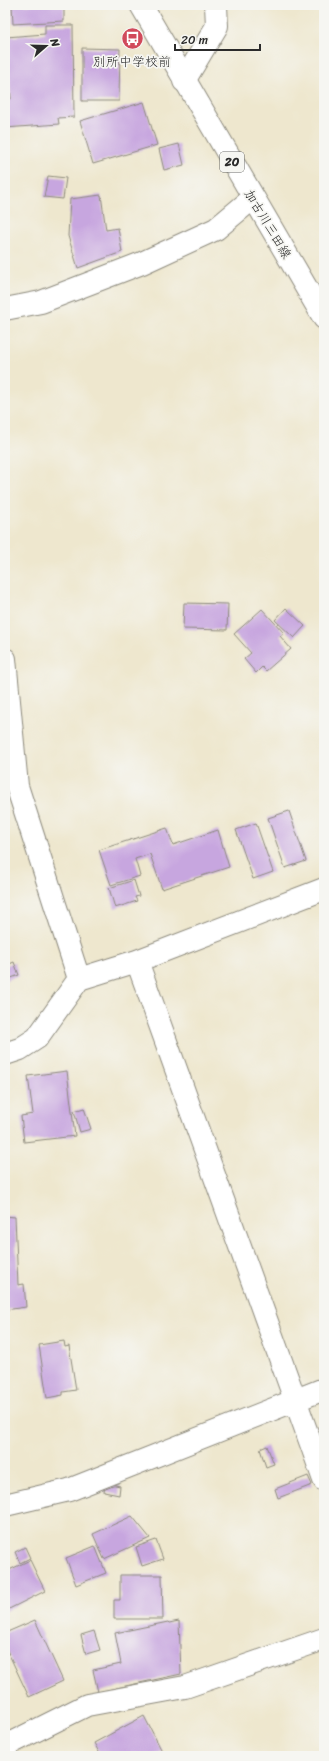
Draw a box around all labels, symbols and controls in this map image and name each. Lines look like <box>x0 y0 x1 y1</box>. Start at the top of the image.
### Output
north arrow <box>26 26 66 66</box>
bus stop icon: 別所中学校前 <box>119 26 145 52</box>
scale bar <box>175 26 260 52</box>
text: 20 m <box>181 29 208 51</box>
text: N <box>44 35 65 50</box>
place label: 別所中学校前 <box>93 50 171 73</box>
road number: 20 <box>220 152 244 172</box>
street label: 加古川三田線 <box>238 185 298 264</box>

